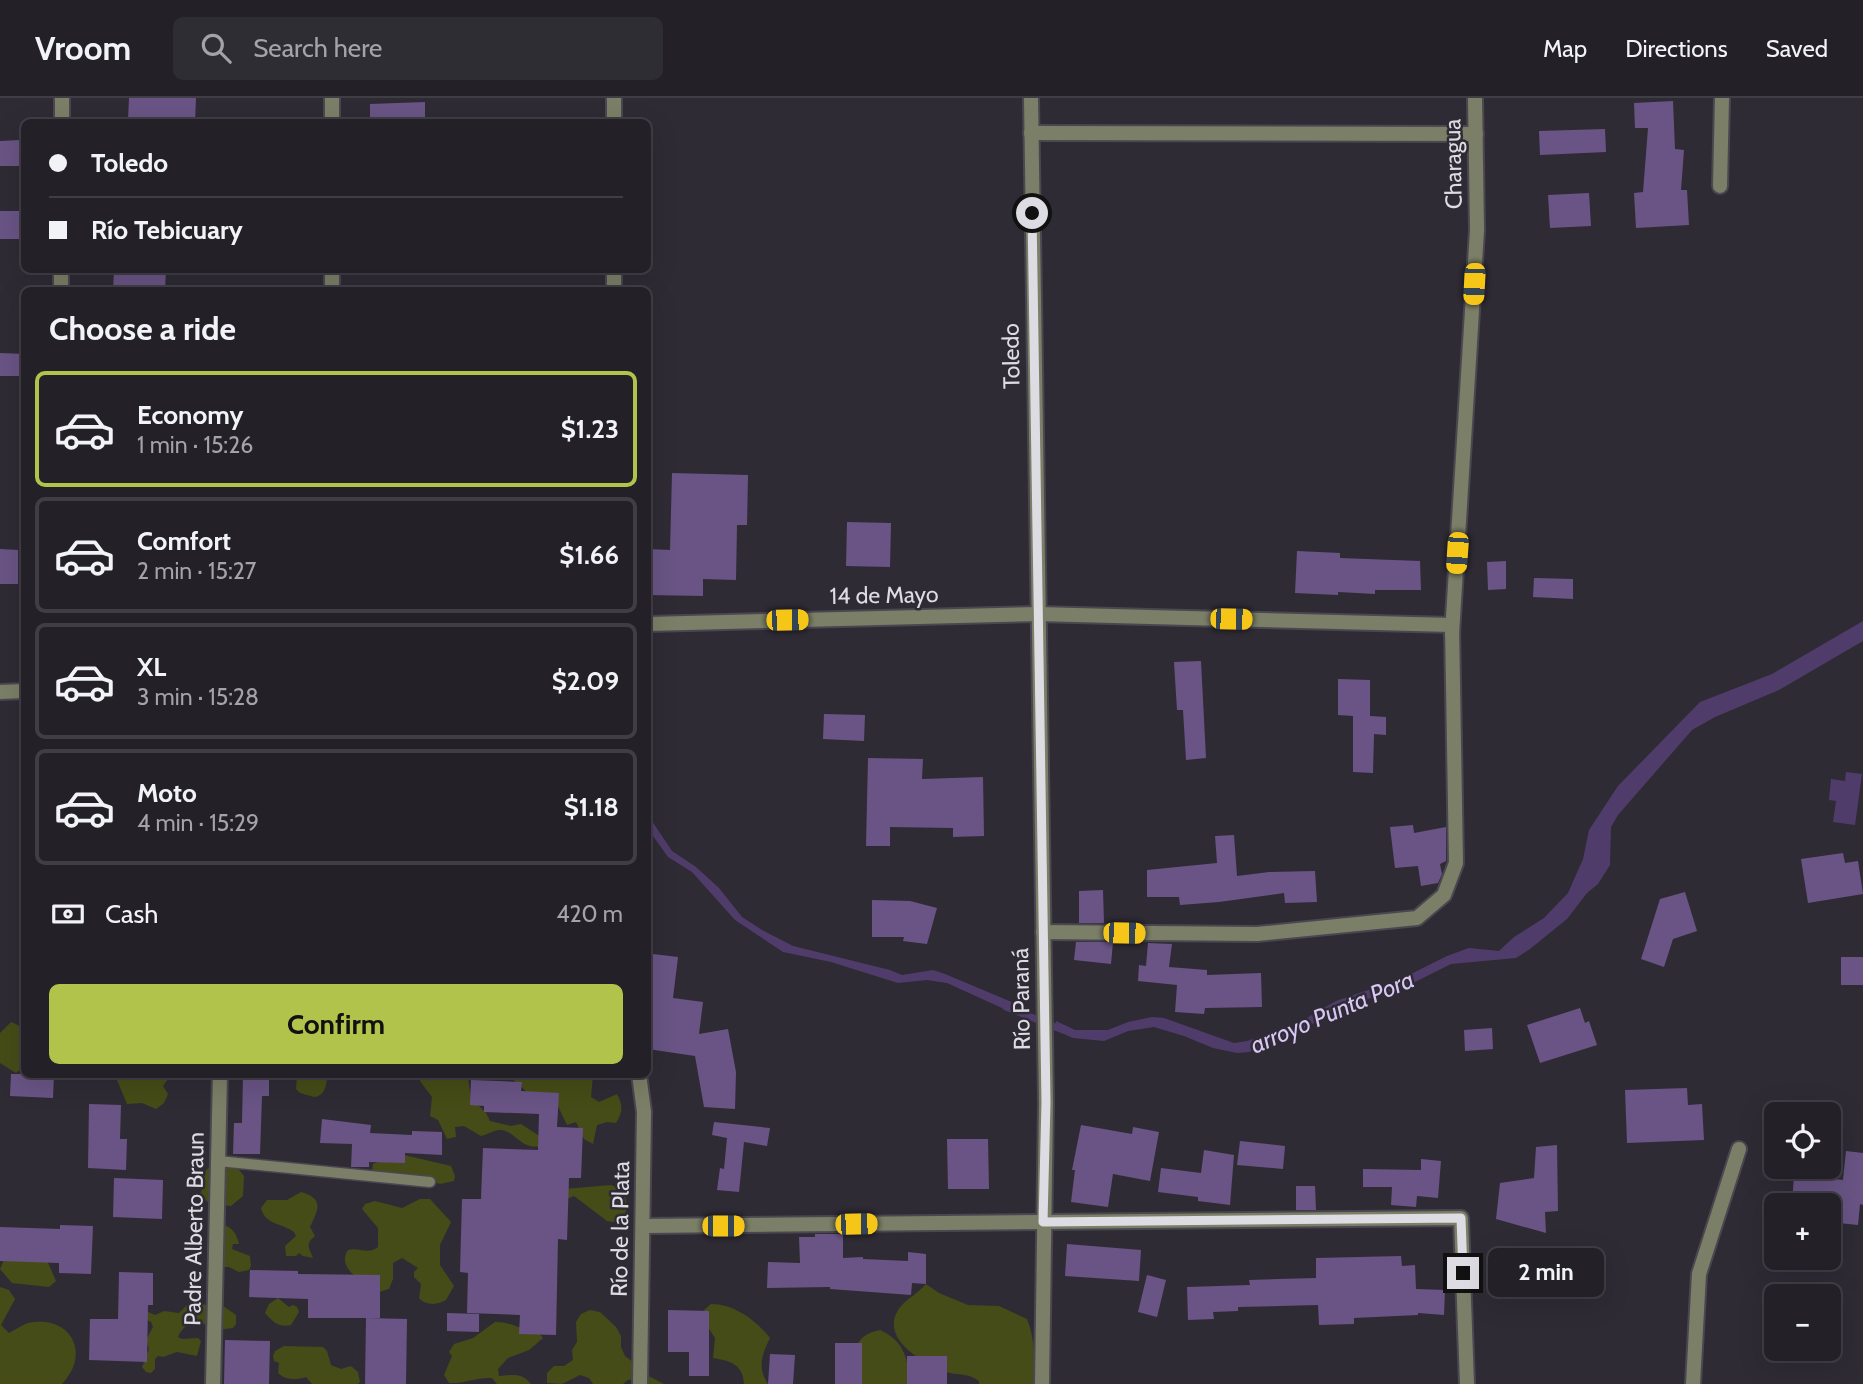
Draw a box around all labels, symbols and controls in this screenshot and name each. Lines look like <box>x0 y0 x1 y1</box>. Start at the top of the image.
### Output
search box <box>173 17 663 80</box>
text: Vroom <box>35 28 131 68</box>
icon: search <box>197 29 235 67</box>
text: Search here <box>253 32 382 64</box>
text: Map <box>1543 34 1587 63</box>
text: Directions <box>1625 34 1728 63</box>
text: Saved <box>1766 34 1828 63</box>
street label: Charagua <box>1438 119 1468 209</box>
text: Toledo <box>91 147 168 179</box>
route start <box>1016 197 1048 229</box>
text: Río Tebicuary <box>91 214 243 246</box>
car <box>1463 262 1486 306</box>
text: Choose a ride <box>49 309 236 348</box>
street label: Toledo <box>996 323 1026 389</box>
icon: car <box>53 398 116 461</box>
text: Economy <box>137 399 243 431</box>
text: $1.23 <box>561 413 619 445</box>
text: 1 min · 15:26 <box>137 431 253 459</box>
icon: car <box>53 524 116 587</box>
text: Comfort <box>137 525 231 557</box>
car <box>1446 531 1469 575</box>
text: $1.66 <box>559 539 619 571</box>
text: 2 min · 15:27 <box>137 557 256 585</box>
street label: 14 de Mayo <box>829 580 939 610</box>
car <box>1210 608 1253 630</box>
car <box>766 609 809 631</box>
icon: car <box>53 650 116 713</box>
text: XL <box>137 651 166 683</box>
text: $2.09 <box>552 665 619 697</box>
text: 3 min · 15:28 <box>137 683 259 711</box>
icon: car <box>53 776 116 839</box>
text: Moto <box>137 777 197 809</box>
text: $1.18 <box>564 791 619 823</box>
text: 4 min · 15:29 <box>137 809 259 837</box>
icon: cash <box>49 895 87 933</box>
text: Cash <box>105 898 158 930</box>
text: 420 m <box>556 900 623 928</box>
car <box>1103 922 1146 944</box>
street label: Río Paraná <box>1006 948 1036 1050</box>
water label: arroyo Punta Pora <box>1246 964 1418 1060</box>
button: Confirm <box>49 984 623 1064</box>
map controls <box>1764 1102 1841 1361</box>
button: locate <box>1764 1102 1841 1179</box>
street label: Padre Alberto Braun <box>178 1132 210 1326</box>
street label: Río de la Plata <box>605 1161 635 1297</box>
button: + <box>1764 1193 1841 1270</box>
car <box>835 1213 878 1235</box>
car <box>703 1216 745 1237</box>
callout: 2 min <box>1488 1248 1603 1298</box>
route end <box>1447 1257 1479 1289</box>
text: 2 min <box>1518 1258 1574 1286</box>
button: − <box>1764 1284 1841 1361</box>

